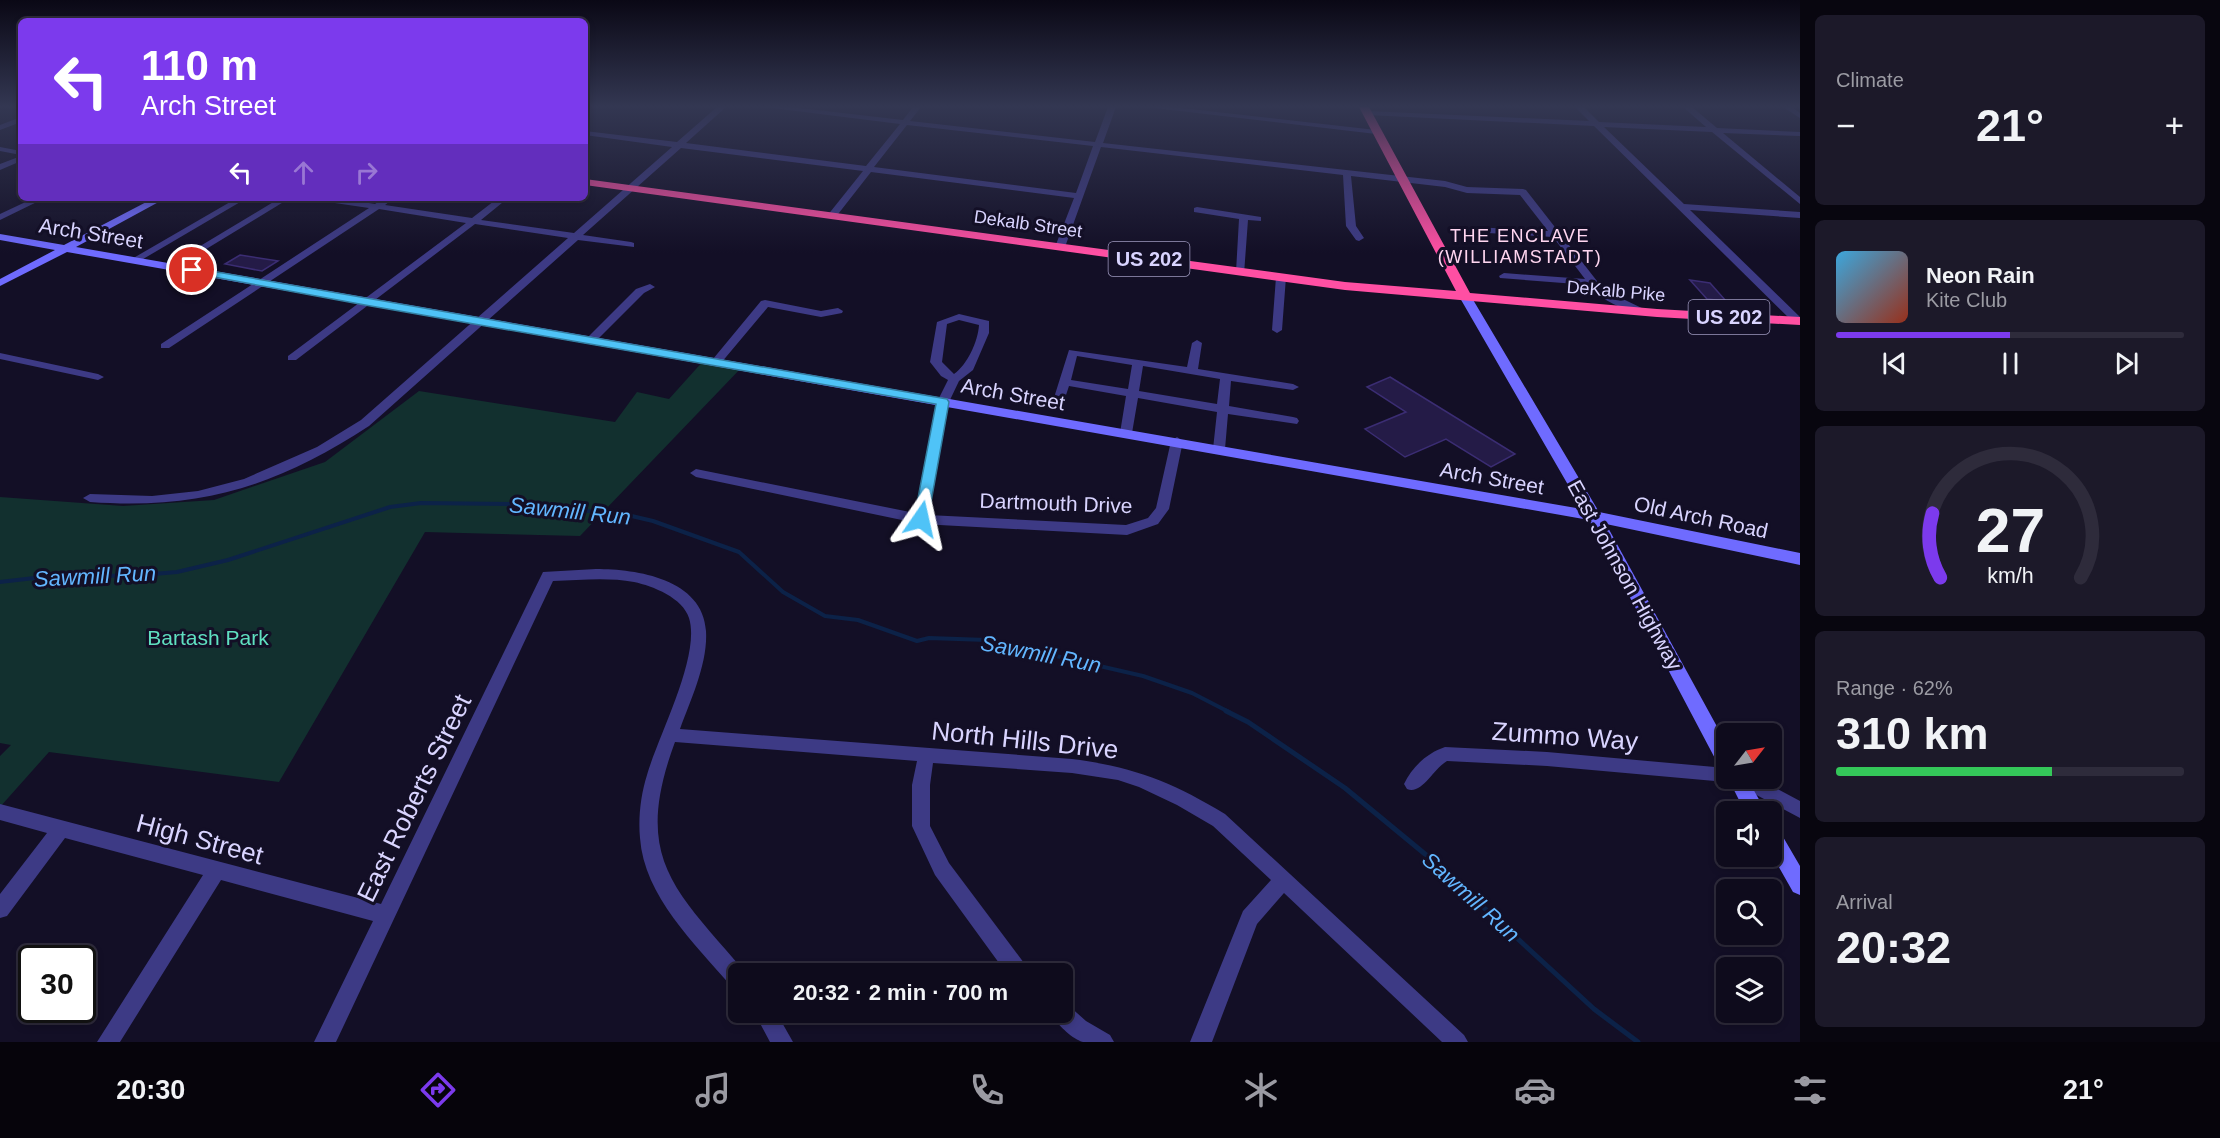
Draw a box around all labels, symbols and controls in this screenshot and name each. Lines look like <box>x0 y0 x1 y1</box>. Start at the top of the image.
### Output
icon: left <box>42 42 120 120</box>
text: 110 m <box>141 42 258 89</box>
text: Climate <box>1836 69 1904 91</box>
text: Arch Street <box>141 91 276 121</box>
text: 21° <box>1976 100 2044 151</box>
text: − <box>1836 107 1855 144</box>
text: + <box>2165 107 2184 144</box>
icon: left <box>224 156 257 189</box>
icon: ahead <box>287 156 320 189</box>
icon: right <box>350 156 383 189</box>
street label: Dekalb Street <box>973 207 1083 241</box>
street label: Arch Street <box>37 213 145 253</box>
district label: THE ENCLAVE (WILLIAMSTADT) <box>1438 226 1602 267</box>
road number: US 202 <box>1108 242 1190 276</box>
pin <box>166 244 217 295</box>
icon: arrive <box>175 253 208 286</box>
text: Neon Rain <box>1926 263 2035 288</box>
street label: DeKalb Pike <box>1566 277 1666 305</box>
text: Kite Club <box>1926 289 2007 311</box>
road number: US 202 <box>1688 300 1770 334</box>
icon: previous <box>1878 347 1911 380</box>
icon: pause <box>1994 347 2027 380</box>
icon: next <box>2110 347 2143 380</box>
street label: Arch Street <box>959 374 1067 414</box>
street label: Arch Street <box>1438 458 1546 498</box>
street label: East Johnson Highway <box>1563 476 1687 674</box>
position arrow <box>889 487 953 551</box>
street label: Dartmouth Drive <box>979 489 1133 517</box>
water label: Sawmill Run <box>508 492 632 530</box>
street label: Old Arch Road <box>1632 492 1770 542</box>
text: 27 <box>1975 496 2045 565</box>
water label: Sawmill Run <box>33 560 157 592</box>
text: km/h <box>1987 564 2033 588</box>
park label: Bartash Park <box>147 626 269 649</box>
water label: Sawmill Run <box>979 630 1103 678</box>
text: Range · 62% <box>1836 677 1953 699</box>
street label: East Roberts Street <box>351 689 478 907</box>
text: 310 km <box>1836 708 1989 759</box>
street label: North Hills Drive <box>930 715 1120 765</box>
street label: Zummo Way <box>1491 716 1639 756</box>
north arrow <box>1716 723 1782 789</box>
map controls <box>1716 723 1782 1023</box>
button: sound <box>1716 801 1782 867</box>
street label: High Street <box>133 808 267 871</box>
water label: Sawmill Run <box>1417 847 1525 947</box>
button: search <box>1716 879 1782 945</box>
text: Arrival <box>1836 891 1893 913</box>
text: 20:32 <box>1836 922 1951 973</box>
speed limit sign: 30 <box>18 945 96 1023</box>
button: layers <box>1716 957 1782 1023</box>
text: 20:32 · 2 min · 700 m <box>793 980 1008 1005</box>
icon: directions <box>417 1069 459 1111</box>
icon: music <box>692 1069 734 1111</box>
icon: phone <box>966 1069 1008 1111</box>
icon: climate <box>1240 1069 1282 1111</box>
icon: car <box>1514 1069 1556 1111</box>
icon: filters <box>1789 1069 1831 1111</box>
text: 20:30 <box>116 1075 185 1105</box>
text: 21° <box>2063 1075 2104 1105</box>

